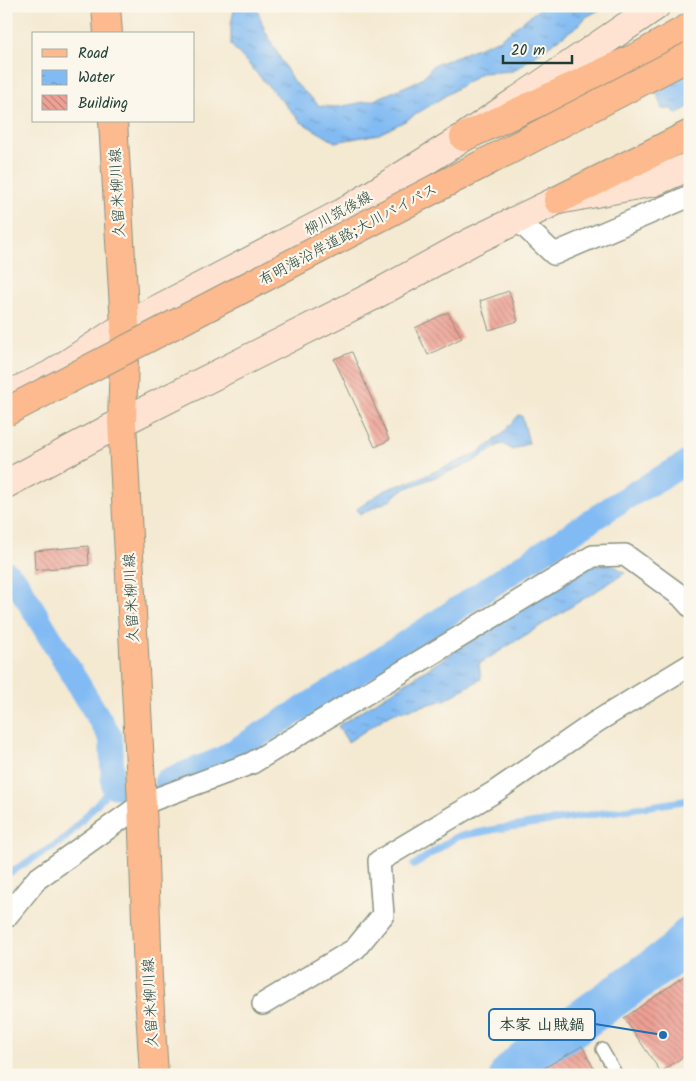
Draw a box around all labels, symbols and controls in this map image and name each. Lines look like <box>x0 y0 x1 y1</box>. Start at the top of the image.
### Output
legend <box>32 32 195 122</box>
scale bar <box>503 32 572 64</box>
text: 20 m <box>511 39 545 63</box>
text: Road <box>78 42 109 66</box>
text: Water <box>78 66 115 90</box>
text: Building <box>78 92 128 116</box>
street label: 久留米柳川線 <box>104 147 132 239</box>
street label: 有明海沿岸道路;大川バイパス <box>255 178 442 292</box>
street label: 柳川筑後線 <box>300 185 377 243</box>
street label: 久留米柳川線 <box>118 552 146 644</box>
street label: 久留米柳川線 <box>137 957 165 1049</box>
callout: 本家 山賊鍋 <box>489 1009 595 1040</box>
text: 本家 山賊鍋 <box>499 1013 585 1038</box>

